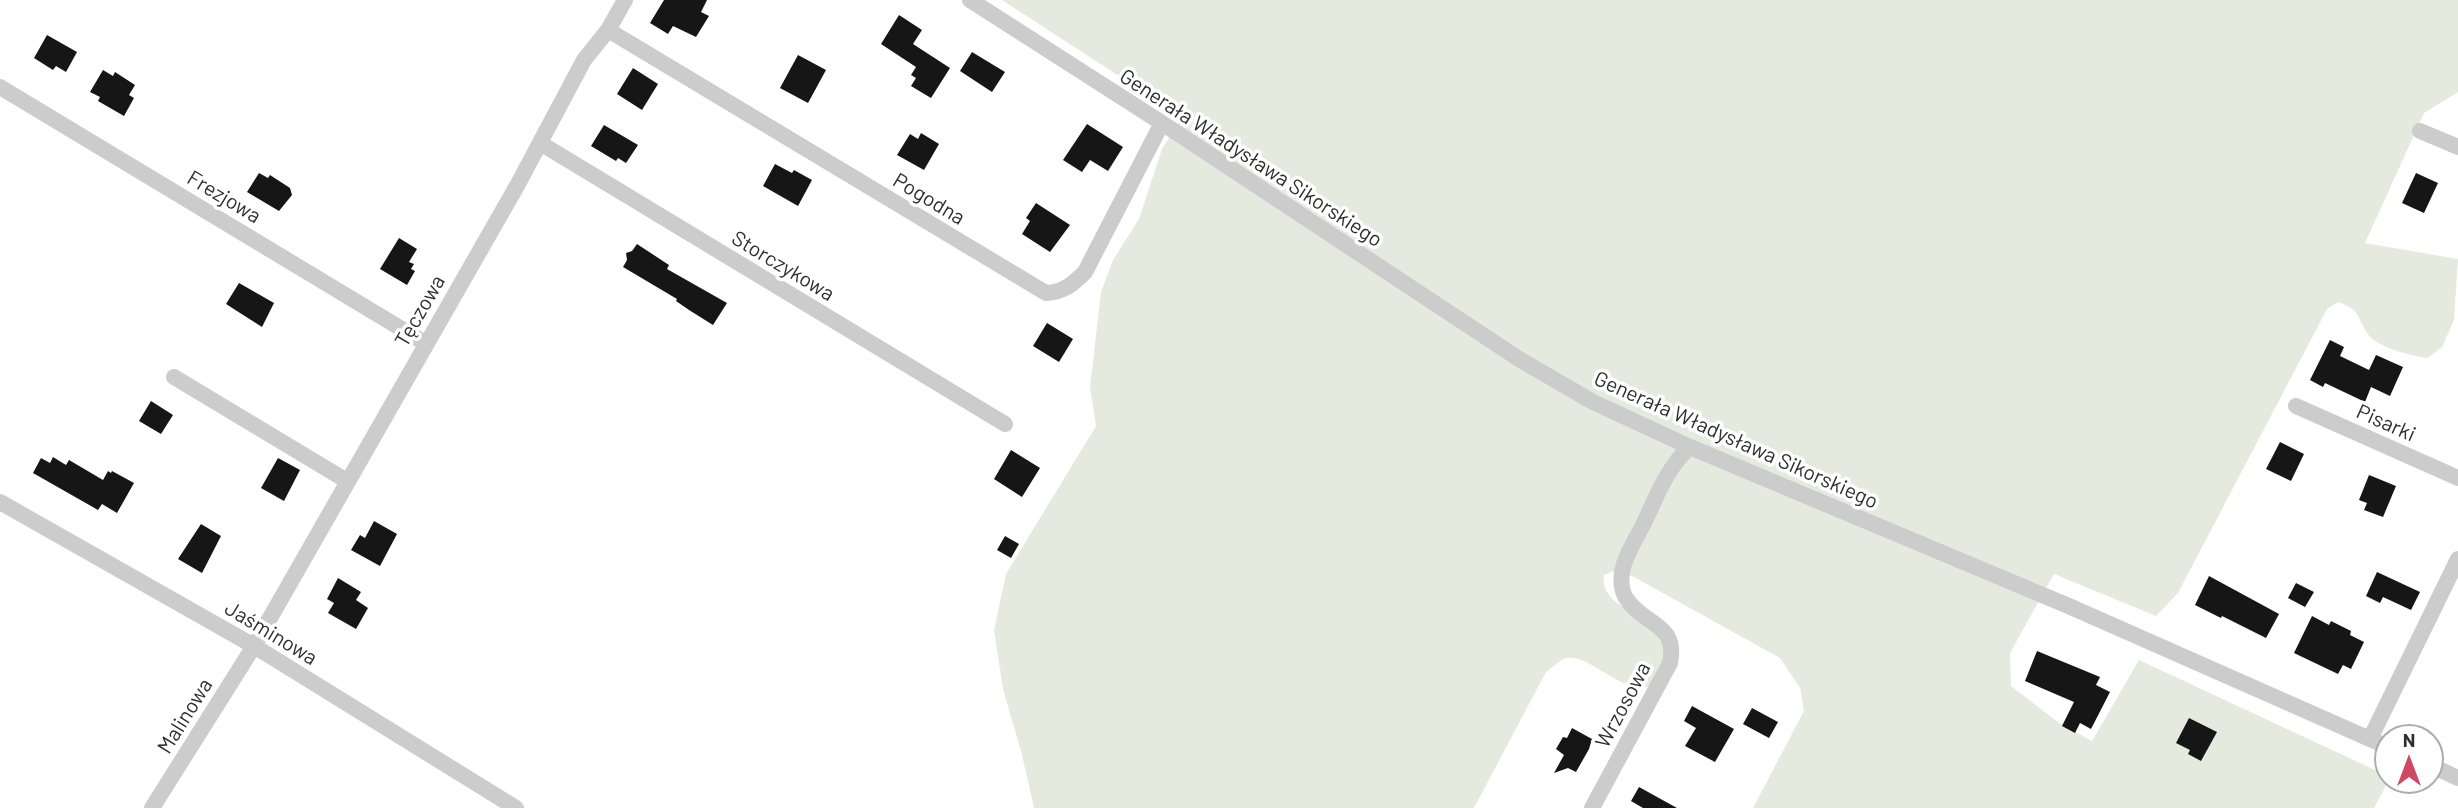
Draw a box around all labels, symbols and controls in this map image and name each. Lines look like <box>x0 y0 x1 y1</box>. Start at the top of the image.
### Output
street label: Generała Władysława Sikorskiego <box>1115 64 1387 252</box>
street label: Frezjowa <box>183 165 265 229</box>
street label: Pogodna <box>888 168 970 230</box>
street label: Storczykowa <box>727 225 839 307</box>
street label: Tęczowa <box>389 271 451 351</box>
street label: Generała Władysława Sikorskiego <box>1590 366 1882 514</box>
street label: Pisarki <box>2352 399 2420 447</box>
street label: Jaśminowa <box>220 596 322 670</box>
street label: Wrzosowa <box>1590 658 1656 752</box>
street label: Malinowa <box>152 674 218 758</box>
north arrow <box>2374 724 2444 794</box>
text: N <box>2403 728 2415 751</box>

